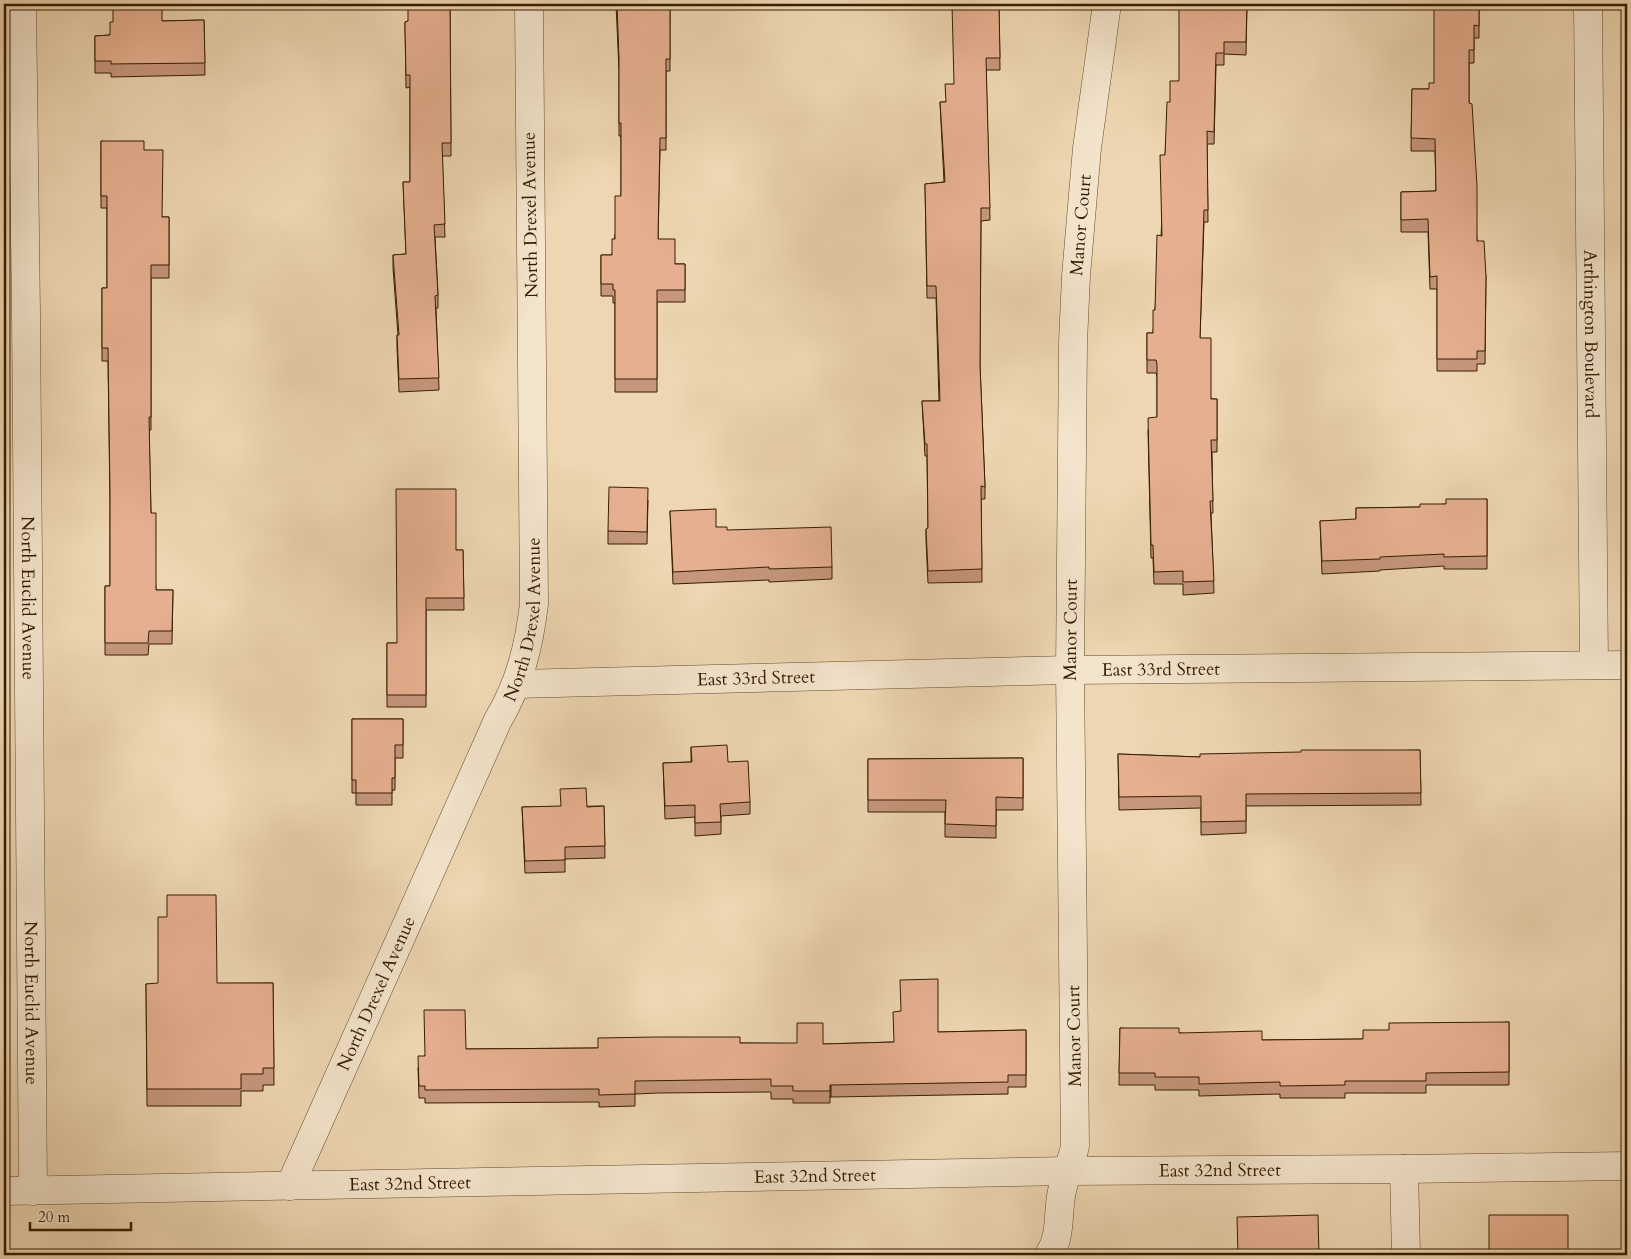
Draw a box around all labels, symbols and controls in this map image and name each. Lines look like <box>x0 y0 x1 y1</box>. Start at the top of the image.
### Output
street label: North Drexel Avenue <box>517 132 544 298</box>
street label: Manor Court <box>1064 173 1098 277</box>
street label: Arthington Boulevard <box>1577 250 1604 419</box>
street label: North Euclid Avenue <box>15 516 41 680</box>
street label: North Drexel Avenue <box>498 537 547 705</box>
street label: Manor Court <box>1058 579 1084 681</box>
street label: East 33rd Street <box>1102 657 1220 683</box>
street label: East 33rd Street <box>696 664 816 692</box>
street label: North Drexel Avenue <box>331 912 422 1075</box>
street label: North Euclid Avenue <box>18 921 44 1085</box>
street label: Manor Court <box>1061 985 1088 1087</box>
street label: East 32nd Street <box>1159 1158 1281 1183</box>
street label: East 32nd Street <box>754 1163 876 1190</box>
street label: East 32nd Street <box>349 1170 471 1198</box>
scale bar <box>30 1199 131 1231</box>
text: 20 m <box>38 1207 70 1227</box>

